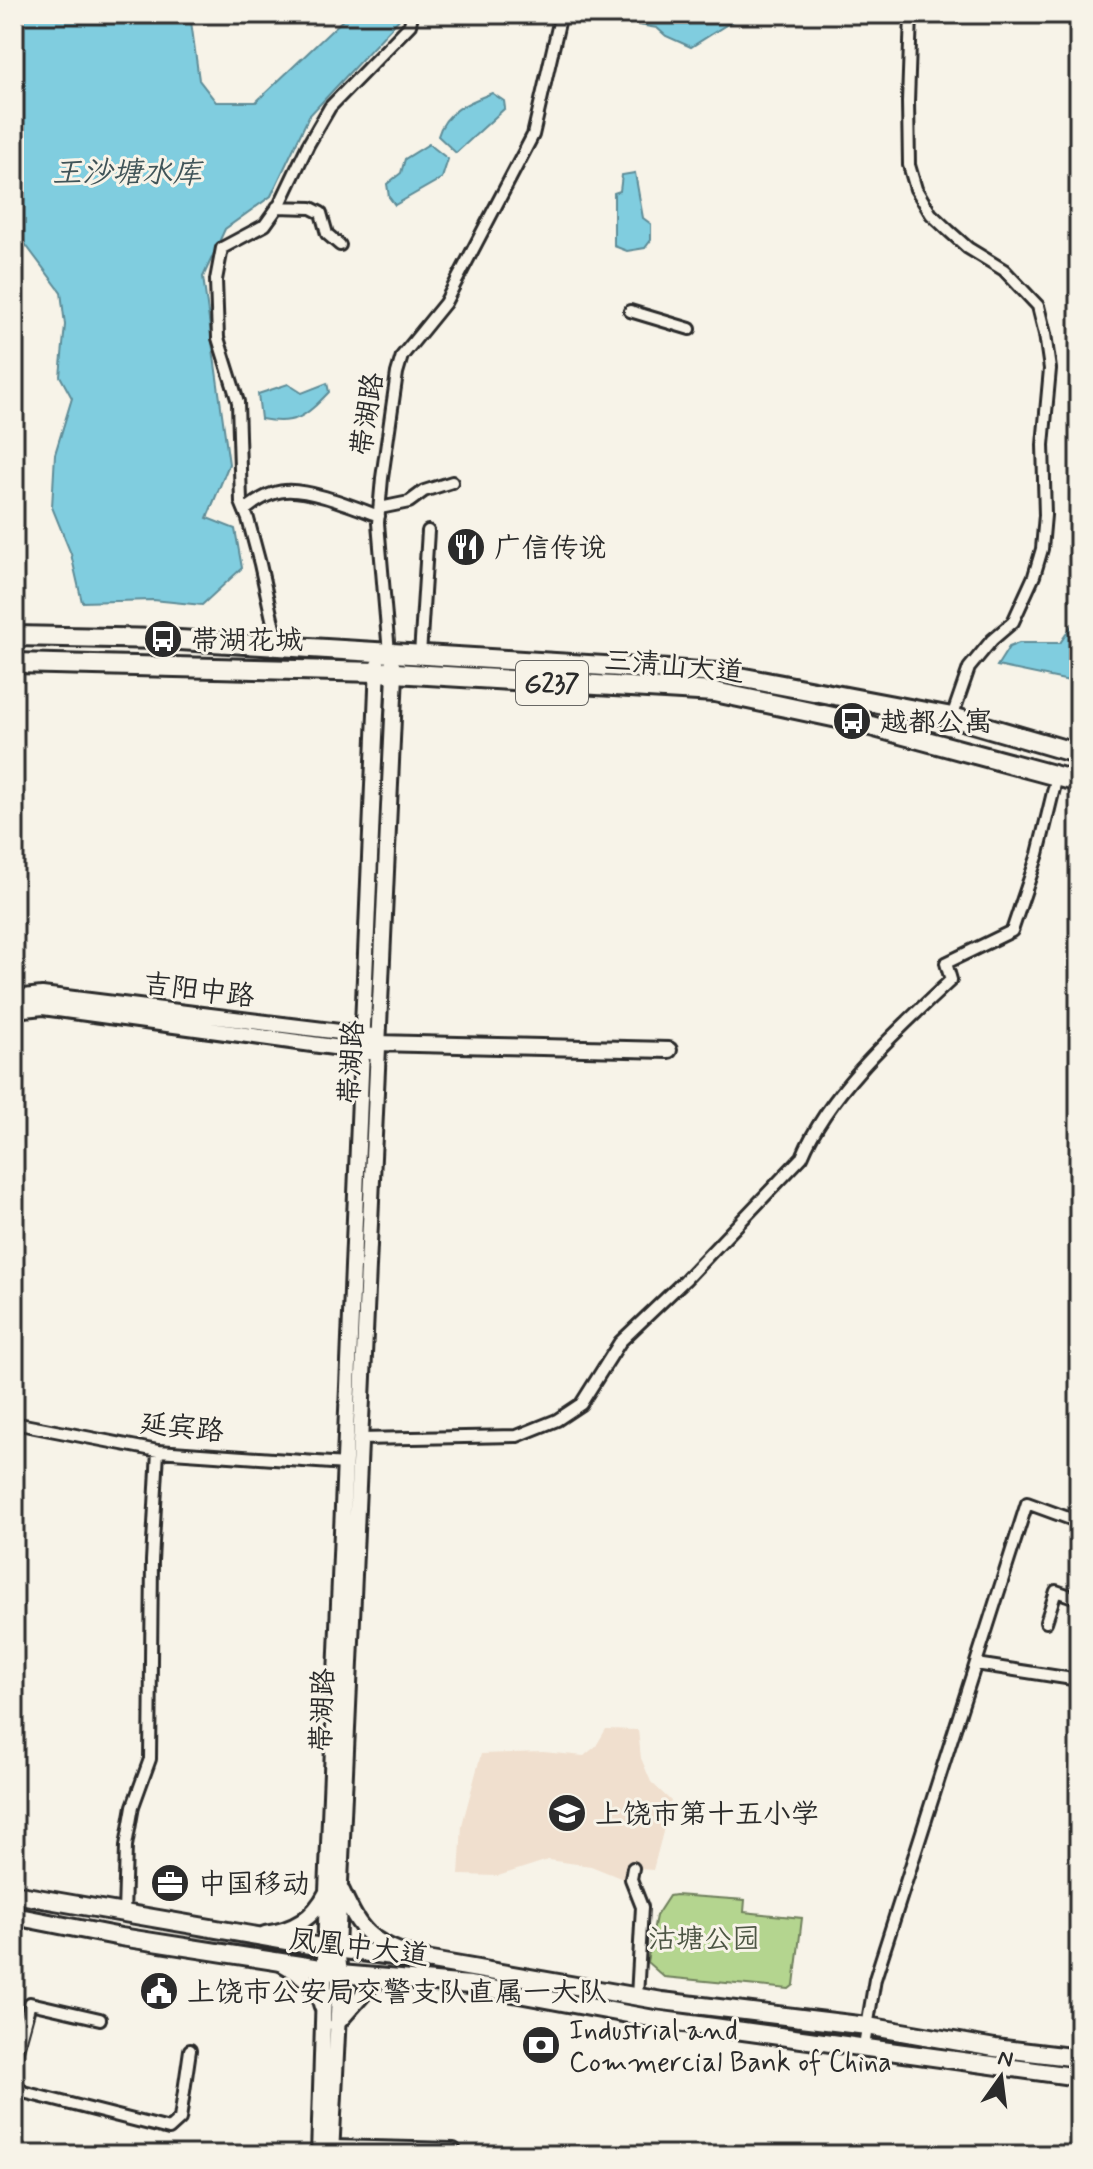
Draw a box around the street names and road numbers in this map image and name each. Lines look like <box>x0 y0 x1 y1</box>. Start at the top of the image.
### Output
street label: 带湖路 <box>344 370 393 459</box>
street label: 三清山大道 <box>602 643 745 692</box>
road number: G237 <box>516 661 588 705</box>
street label: 吉阳中路 <box>141 966 257 1017</box>
street label: 带湖路 <box>332 1019 373 1105</box>
street label: 延宾路 <box>138 1406 225 1451</box>
street label: 带湖路 <box>304 1667 343 1753</box>
street label: 凤凰中大道 <box>287 1922 430 1975</box>

